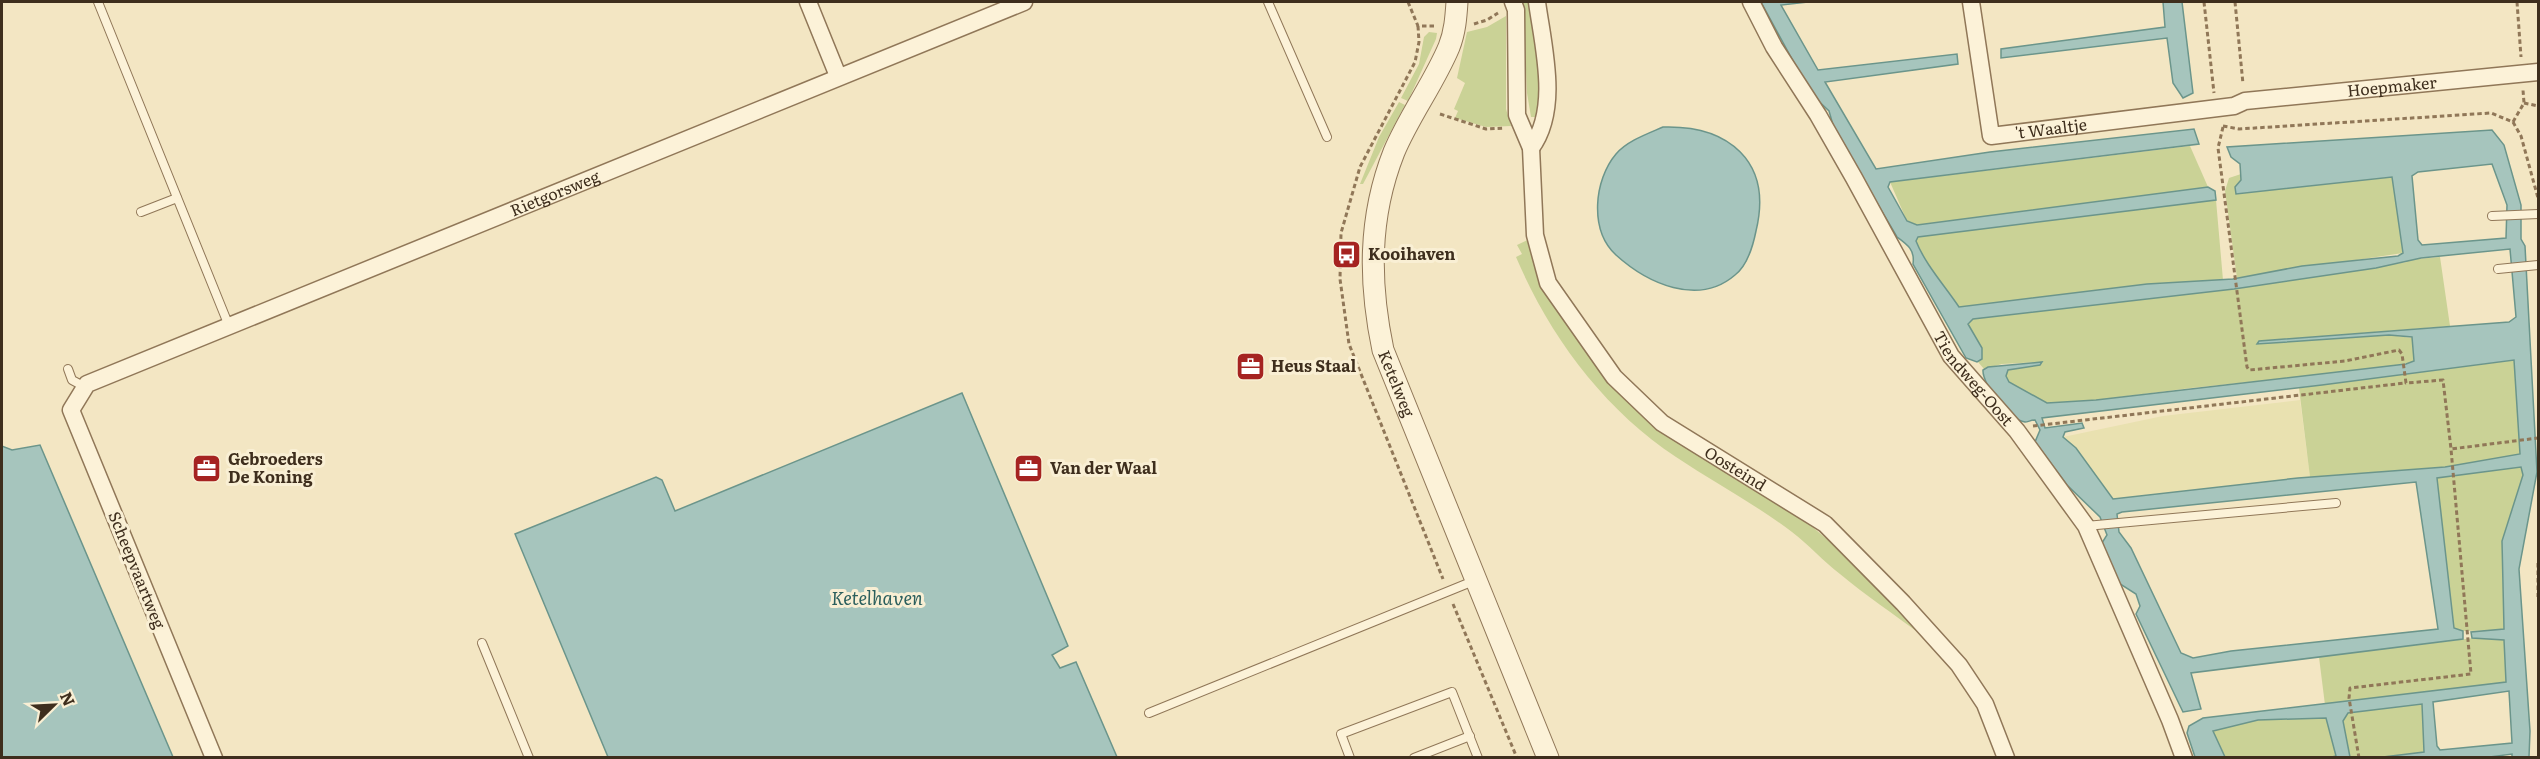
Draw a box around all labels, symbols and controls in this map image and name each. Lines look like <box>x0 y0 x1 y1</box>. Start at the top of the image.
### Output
street label: Hoepmaker <box>2346 69 2438 102</box>
street label: 't Waaltje <box>2014 111 2088 144</box>
street label: Rietgorsweg <box>506 163 603 221</box>
bus stop icon: Kooihaven <box>1331 238 1363 270</box>
place label: Kooihaven <box>1368 241 1455 265</box>
street label: Tiendweg-Oost <box>1928 326 2020 431</box>
street label: Ketelweg <box>1373 346 1422 420</box>
office icon: Heus Staal <box>1234 350 1266 382</box>
place label: Heus Staal <box>1271 353 1356 377</box>
street label: Oosteind <box>1700 439 1772 496</box>
place label: Gebroeders De Koning <box>228 446 323 488</box>
office icon: Gebroeders De Koning <box>191 452 223 484</box>
office icon: Van der Waal <box>1013 452 1045 484</box>
place label: Van der Waal <box>1050 455 1157 479</box>
street label: Scheepvaartweg <box>103 507 172 632</box>
water label: Ketelhaven <box>831 584 923 611</box>
north arrow <box>24 675 84 735</box>
text: N <box>55 687 82 710</box>

